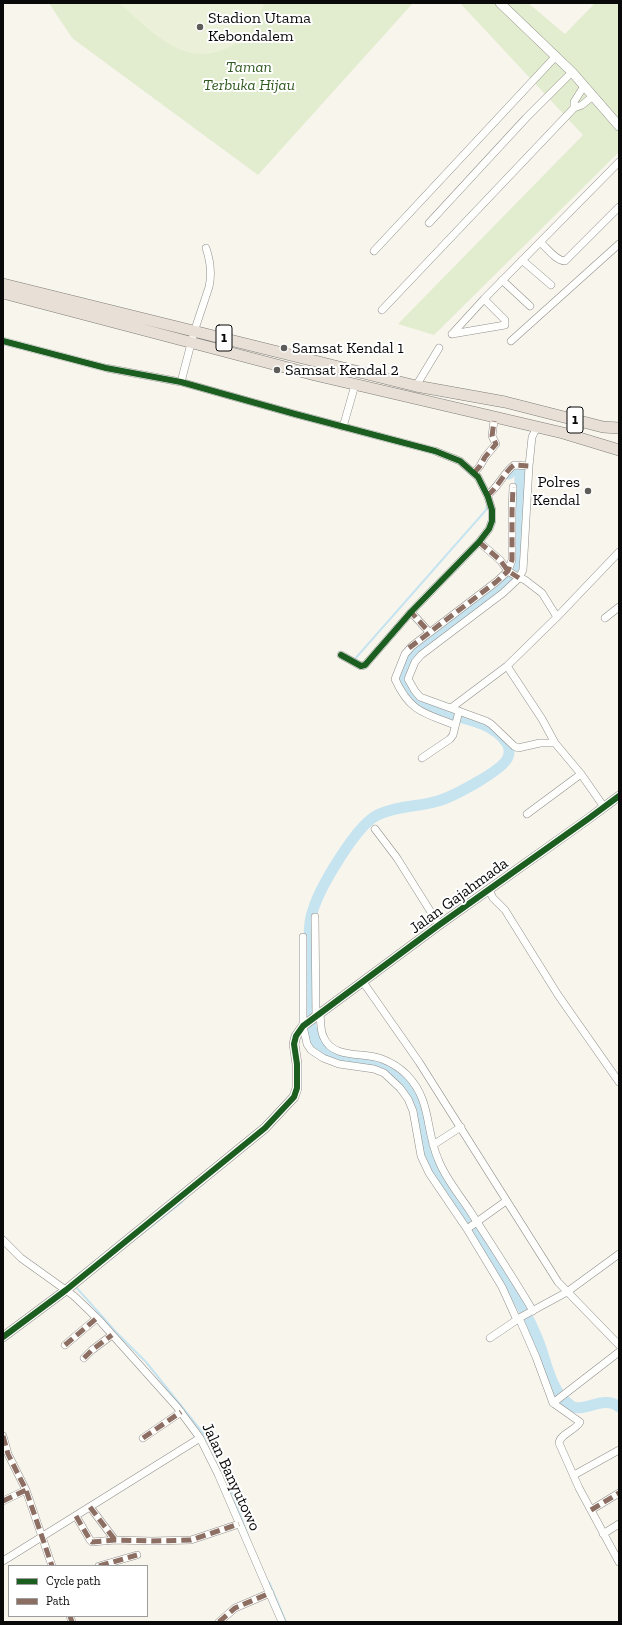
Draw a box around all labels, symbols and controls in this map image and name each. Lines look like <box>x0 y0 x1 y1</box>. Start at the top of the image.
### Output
place label: Stadion Utama Kebondalem <box>208 8 311 46</box>
marker: Stadion Utama Kebondalem <box>195 22 205 32</box>
park label: Taman Terbuka Hijau <box>203 57 295 95</box>
road number: 1 <box>216 325 232 351</box>
place label: Samsat Kendal 1 <box>292 338 404 358</box>
marker: Samsat Kendal 1 <box>279 343 289 353</box>
place label: Samsat Kendal 2 <box>285 360 399 380</box>
marker: Samsat Kendal 2 <box>272 365 282 375</box>
road number: 1 <box>567 407 583 433</box>
place label: Polres Kendal <box>533 472 580 510</box>
marker: Polres Kendal <box>583 486 593 496</box>
street label: Jalan Gajahmada <box>406 854 512 938</box>
street label: Jalan Banyutowo <box>198 1420 264 1534</box>
legend <box>8 1565 148 1617</box>
text: Cycle path <box>46 1574 100 1588</box>
text: Path <box>46 1594 70 1608</box>

